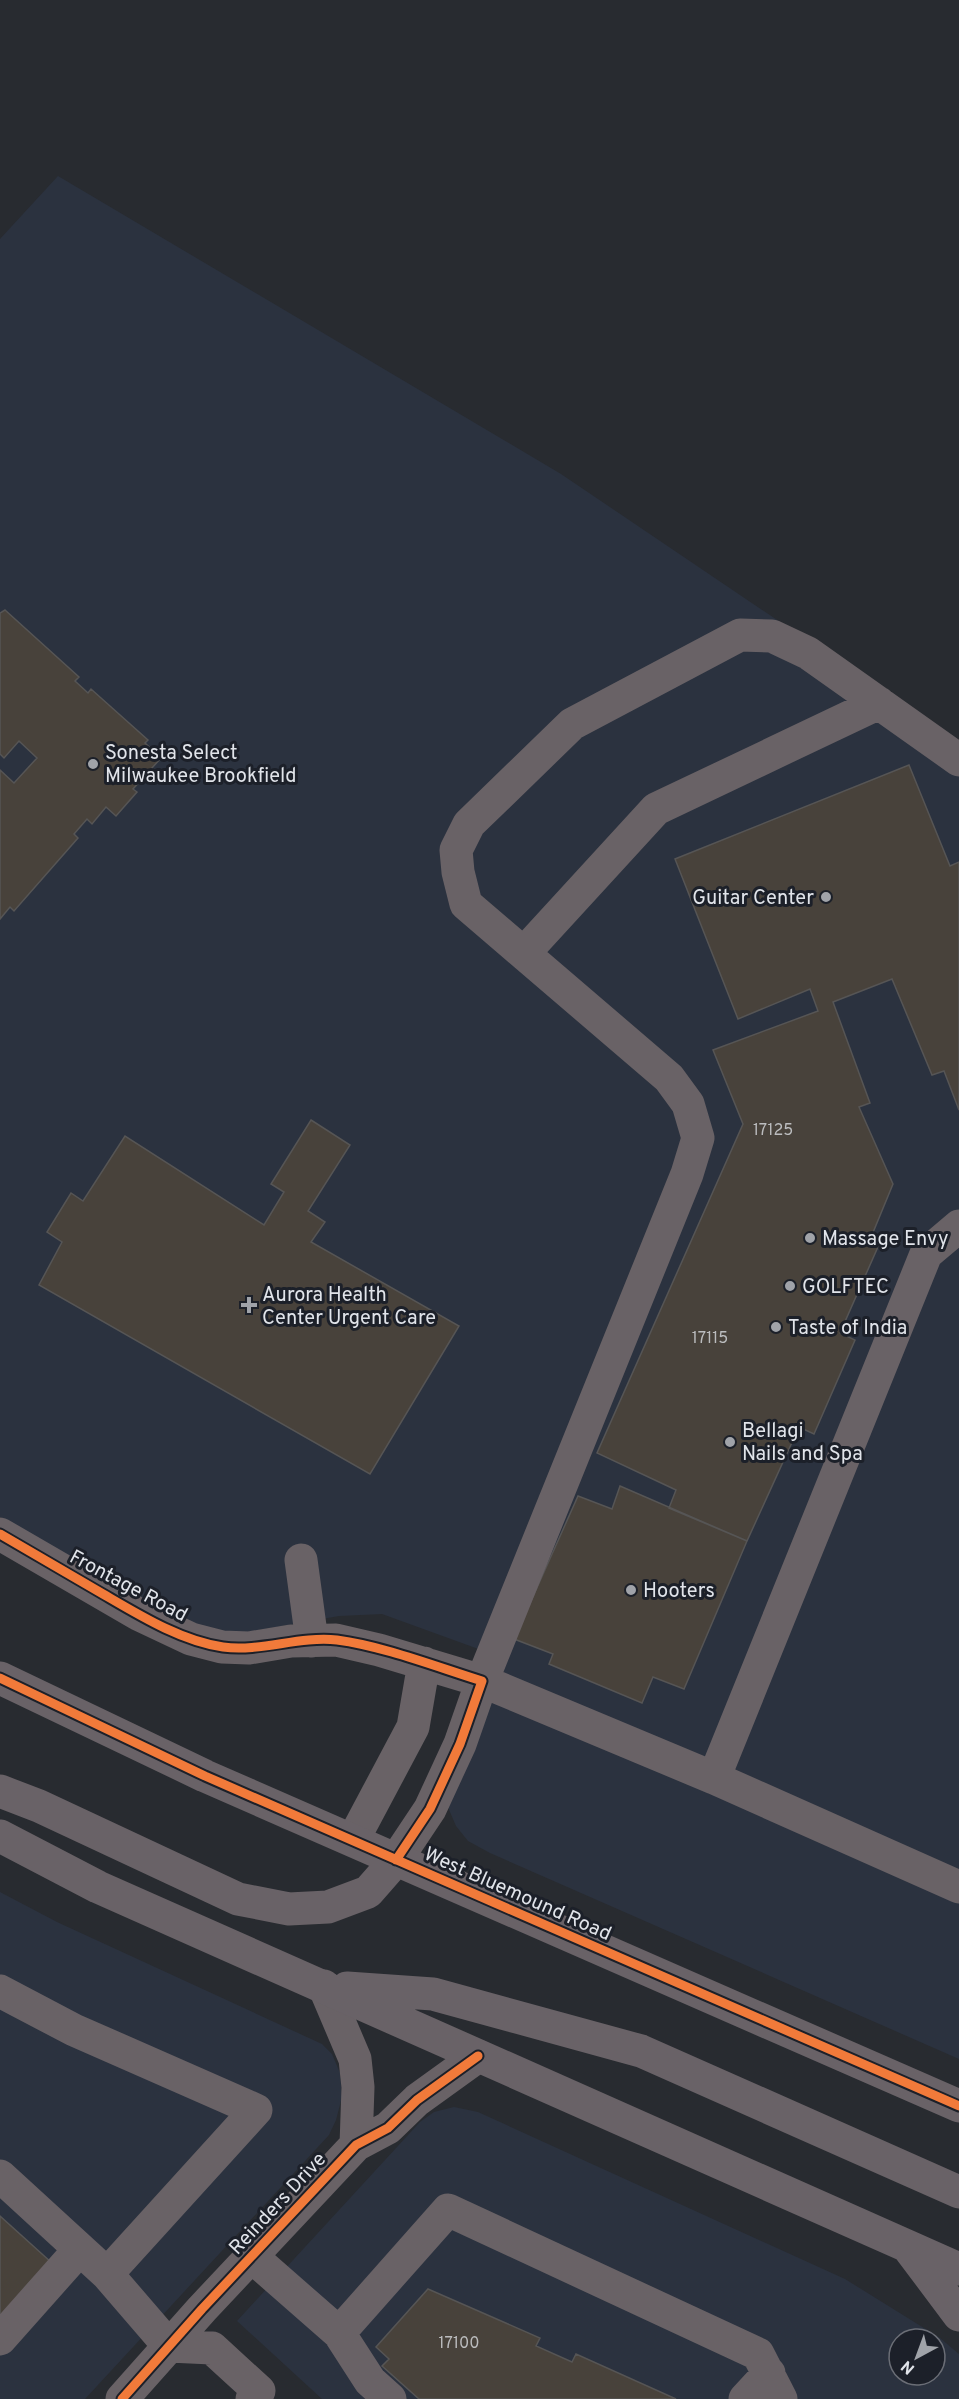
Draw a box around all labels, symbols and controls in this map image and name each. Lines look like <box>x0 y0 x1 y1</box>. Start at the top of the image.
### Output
place label: Sonesta Select Milwaukee Brookfield <box>105 741 296 790</box>
marker: Sonesta Select Milwaukee Brookfield <box>86 757 100 771</box>
place label: Guitar Center <box>692 886 814 912</box>
marker: Guitar Center <box>819 890 833 904</box>
house number: 17125 <box>753 1121 793 1141</box>
place label: Massage Envy <box>822 1227 948 1253</box>
marker: Massage Envy <box>803 1231 817 1245</box>
place label: GOLFTEC <box>802 1275 889 1301</box>
marker: GOLFTEC <box>783 1279 797 1293</box>
place label: Aurora Health Center Urgent Care <box>262 1283 436 1332</box>
marker: Aurora Health Center Urgent Care <box>240 1296 258 1314</box>
place label: Taste of India <box>788 1316 907 1342</box>
marker: Taste of India <box>769 1320 783 1334</box>
house number: 17115 <box>692 1329 728 1349</box>
place label: Bellagi Nails and Spa <box>742 1419 863 1468</box>
marker: Bellagi Nails and Spa <box>723 1435 737 1449</box>
street label: Frontage Road <box>65 1545 192 1629</box>
place label: Hooters <box>643 1579 715 1605</box>
marker: Hooters <box>624 1583 638 1597</box>
street label: West Bluemound Road <box>419 1842 615 1948</box>
street label: Reinders Drive <box>224 2147 333 2261</box>
north arrow <box>887 2327 947 2387</box>
house number: 17100 <box>439 2334 479 2354</box>
text: N <box>898 2355 919 2378</box>

